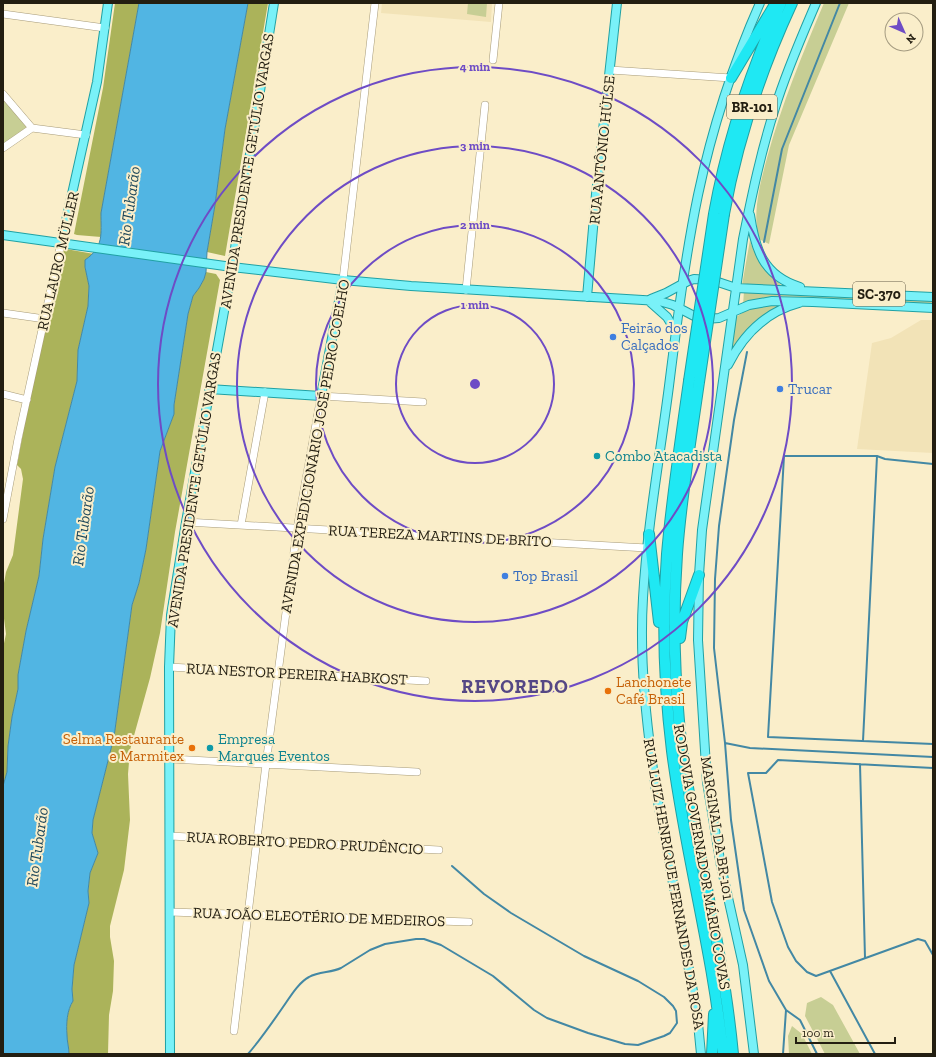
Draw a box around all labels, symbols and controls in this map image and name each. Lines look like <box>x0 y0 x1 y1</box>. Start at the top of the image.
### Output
north arrow <box>884 12 924 52</box>
text: N <box>903 31 918 47</box>
street label: AVENIDA PRESIDENTE GETÚLIO VARGAS <box>216 32 278 310</box>
text: 4 min <box>460 60 490 74</box>
street label: RUA ANTÔNIO HÜLSE <box>585 75 619 225</box>
road number: BR-101 <box>727 95 777 119</box>
text: 3 min <box>460 139 490 153</box>
water label: Rio Tubarão <box>114 165 144 247</box>
street label: RUA LAURO MÜLLER <box>33 189 83 332</box>
text: 2 min <box>460 218 490 232</box>
street label: AVENIDA EXPEDICIONÁRIO JOSÉ PEDRO COELHO <box>277 278 353 614</box>
road number: SC-370 <box>853 282 905 306</box>
text: 1 min <box>461 298 489 312</box>
place label: Feirão dos Calçados <box>621 319 687 354</box>
marker: Feirão dos Calçados <box>608 332 618 342</box>
street label: AVENIDA PRESIDENTE GETÚLIO VARGAS <box>163 351 225 629</box>
centre of rings <box>468 377 482 391</box>
place label: Trucar <box>788 380 832 398</box>
marker: Trucar <box>775 384 785 394</box>
place label: Combo Atacadista <box>605 447 722 465</box>
marker: Combo Atacadista <box>592 451 602 461</box>
water label: Rio Tubarão <box>68 485 98 567</box>
street label: RUA TEREZA MARTINS DE BRITO <box>328 521 552 551</box>
place label: Top Brasil <box>513 567 578 585</box>
marker: Top Brasil <box>500 571 510 581</box>
street label: RUA NESTOR PEREIRA HABKOST <box>186 659 408 689</box>
place label: Lanchonete Café Brasil <box>616 673 691 708</box>
district label: REVOREDO <box>461 675 569 698</box>
marker: Lanchonete Café Brasil <box>603 686 613 696</box>
street label: RODOVIA GOVERNADOR MÁRIO COVAS <box>670 723 734 991</box>
place label: Selma Restaurante e Marmitex <box>63 730 184 765</box>
place label: Empresa Marques Eventos <box>218 730 330 765</box>
street label: RUA LUIZ HENRIQUE FERNANDES DA ROSA <box>640 737 709 1031</box>
marker: Selma Restaurante e Marmitex <box>187 743 197 753</box>
marker: Empresa Marques Eventos <box>205 743 215 753</box>
street label: MARGINAL DA BR-101 <box>697 755 737 901</box>
water label: Rio Tubarão <box>22 806 52 888</box>
street label: RUA ROBERTO PEDRO PRUDÊNCIO <box>186 828 424 858</box>
street label: RUA JOÃO ELEOTÉRIO DE MEDEIROS <box>193 904 445 930</box>
scale bar <box>796 1019 895 1045</box>
text: 100 m <box>802 1026 834 1040</box>

